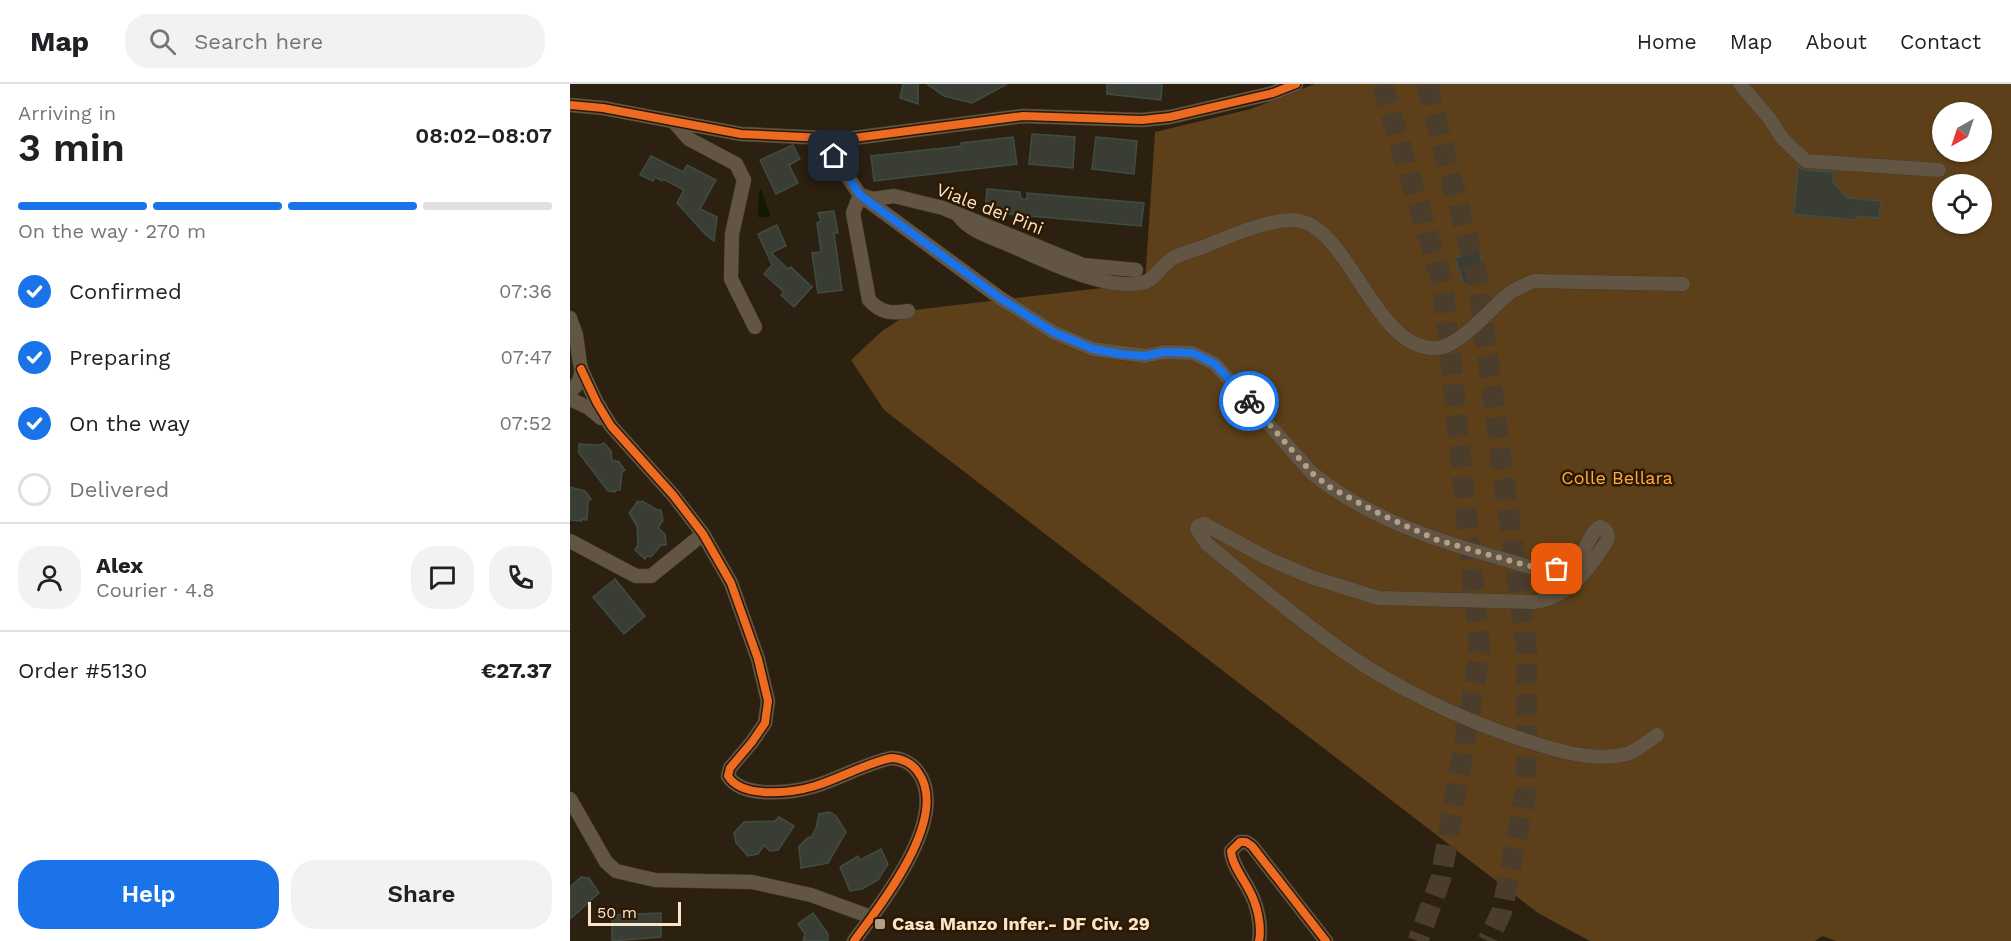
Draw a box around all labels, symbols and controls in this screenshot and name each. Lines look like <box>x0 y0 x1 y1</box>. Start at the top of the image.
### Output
search box <box>125 14 545 68</box>
text: Map <box>30 25 89 58</box>
icon: search <box>146 25 179 58</box>
text: Search here <box>194 29 323 54</box>
text: Home <box>1637 29 1697 54</box>
text: Map <box>1730 29 1773 54</box>
text: About <box>1806 29 1867 54</box>
text: Contact <box>1900 29 1981 54</box>
text: Arriving in <box>18 101 116 125</box>
north arrow <box>1932 102 1992 162</box>
map controls <box>1932 102 1992 234</box>
text: 08:02–08:07 <box>415 123 552 148</box>
text: 3 min <box>18 125 125 170</box>
pin <box>808 130 859 181</box>
icon: home <box>817 139 850 172</box>
button: locate <box>1932 174 1992 234</box>
street label: Viale dei Pini <box>934 178 1047 239</box>
text: On the way · 270 m <box>18 219 206 243</box>
icon: check <box>18 275 51 308</box>
text: Confirmed <box>69 279 182 304</box>
text: 07:36 <box>499 279 552 303</box>
icon: check <box>18 341 51 374</box>
text: Preparing <box>69 345 170 370</box>
text: 07:47 <box>500 345 552 369</box>
courier <box>1219 371 1279 431</box>
icon: bike <box>1233 385 1266 418</box>
icon: check <box>18 407 51 440</box>
text: On the way <box>69 411 190 436</box>
text: 07:52 <box>500 411 552 435</box>
park label: Colle Bellara <box>1561 467 1673 488</box>
text: Delivered <box>69 477 169 502</box>
pin <box>1531 543 1582 594</box>
button: person <box>18 546 81 609</box>
button: chat <box>411 546 474 609</box>
button: phone <box>489 546 552 609</box>
icon: bag <box>1540 552 1573 585</box>
text: Alex <box>96 553 143 578</box>
text: Courier · 4.8 <box>96 578 215 602</box>
text: Order #5130 <box>18 658 147 683</box>
text: €27.37 <box>481 658 552 683</box>
button: Help <box>18 860 279 929</box>
button: Share <box>291 860 552 929</box>
scale bar <box>588 899 681 926</box>
text: 50 m <box>597 903 637 922</box>
place label: Casa Manzo Infer.- DF Civ. 29 <box>892 913 1150 934</box>
marker: Casa Manzo Infer.- DF Civ. 29 <box>873 917 887 931</box>

